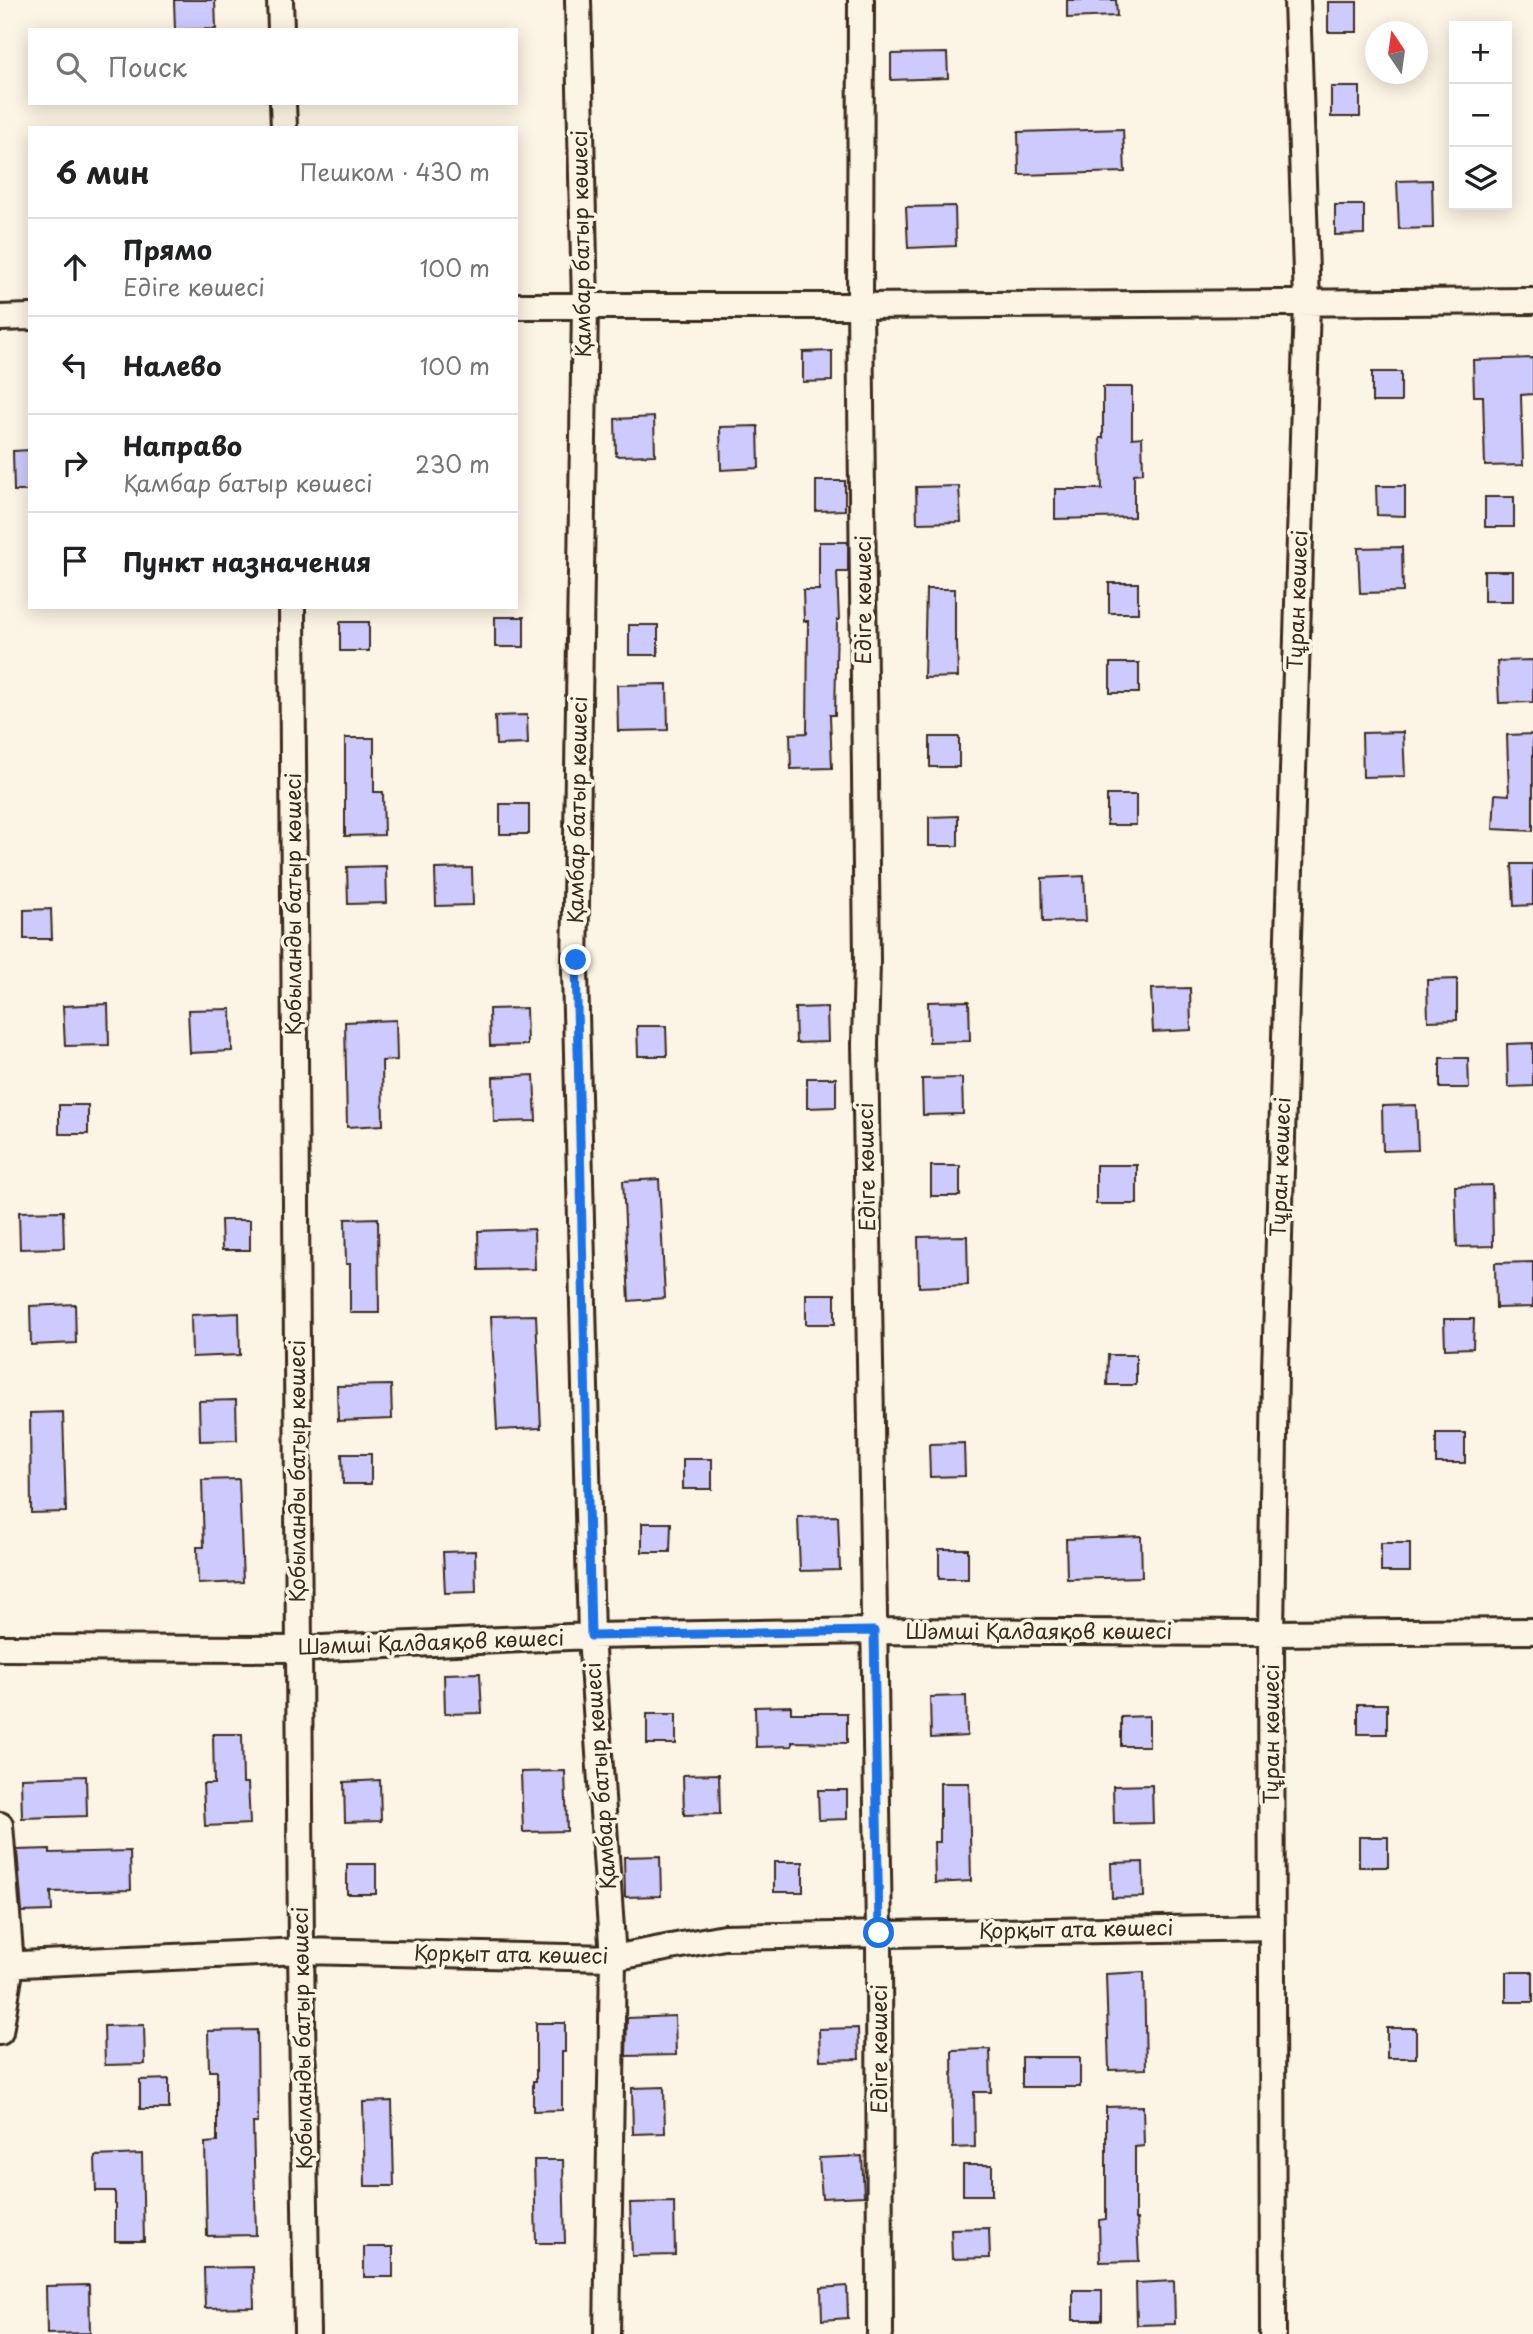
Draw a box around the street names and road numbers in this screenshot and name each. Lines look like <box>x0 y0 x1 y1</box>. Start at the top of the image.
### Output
street label: Қамбар батыр көшесі <box>562 130 598 358</box>
street label: Тұран көшесі <box>1278 529 1314 671</box>
street label: Едіге көшесі <box>846 535 878 665</box>
street label: Қамбар батыр көшесі <box>558 696 594 924</box>
street label: Қобыланды батыр көшесі <box>276 773 308 1035</box>
street label: Тұран көшесі <box>1261 1096 1297 1238</box>
street label: Едіге көшесі <box>848 1102 882 1232</box>
street label: Қобыланды батыр көшесі <box>280 1340 312 1602</box>
street label: Шәмші Қалдаяқов көшесі <box>906 1614 1172 1646</box>
street label: Шәмші Қалдаяқов көшесі <box>297 1620 565 1662</box>
street label: Қамбар батыр көшесі <box>575 1661 623 1891</box>
street label: Тұран көшесі <box>1254 1664 1286 1804</box>
street label: Қобыланды батыр көшесі <box>283 1906 319 2170</box>
street label: Қорқыт ата көшесі <box>978 1910 1174 1946</box>
street label: Қорқыт ата көшесі <box>413 1935 609 1971</box>
street label: Едіге көшесі <box>862 1984 894 2114</box>

